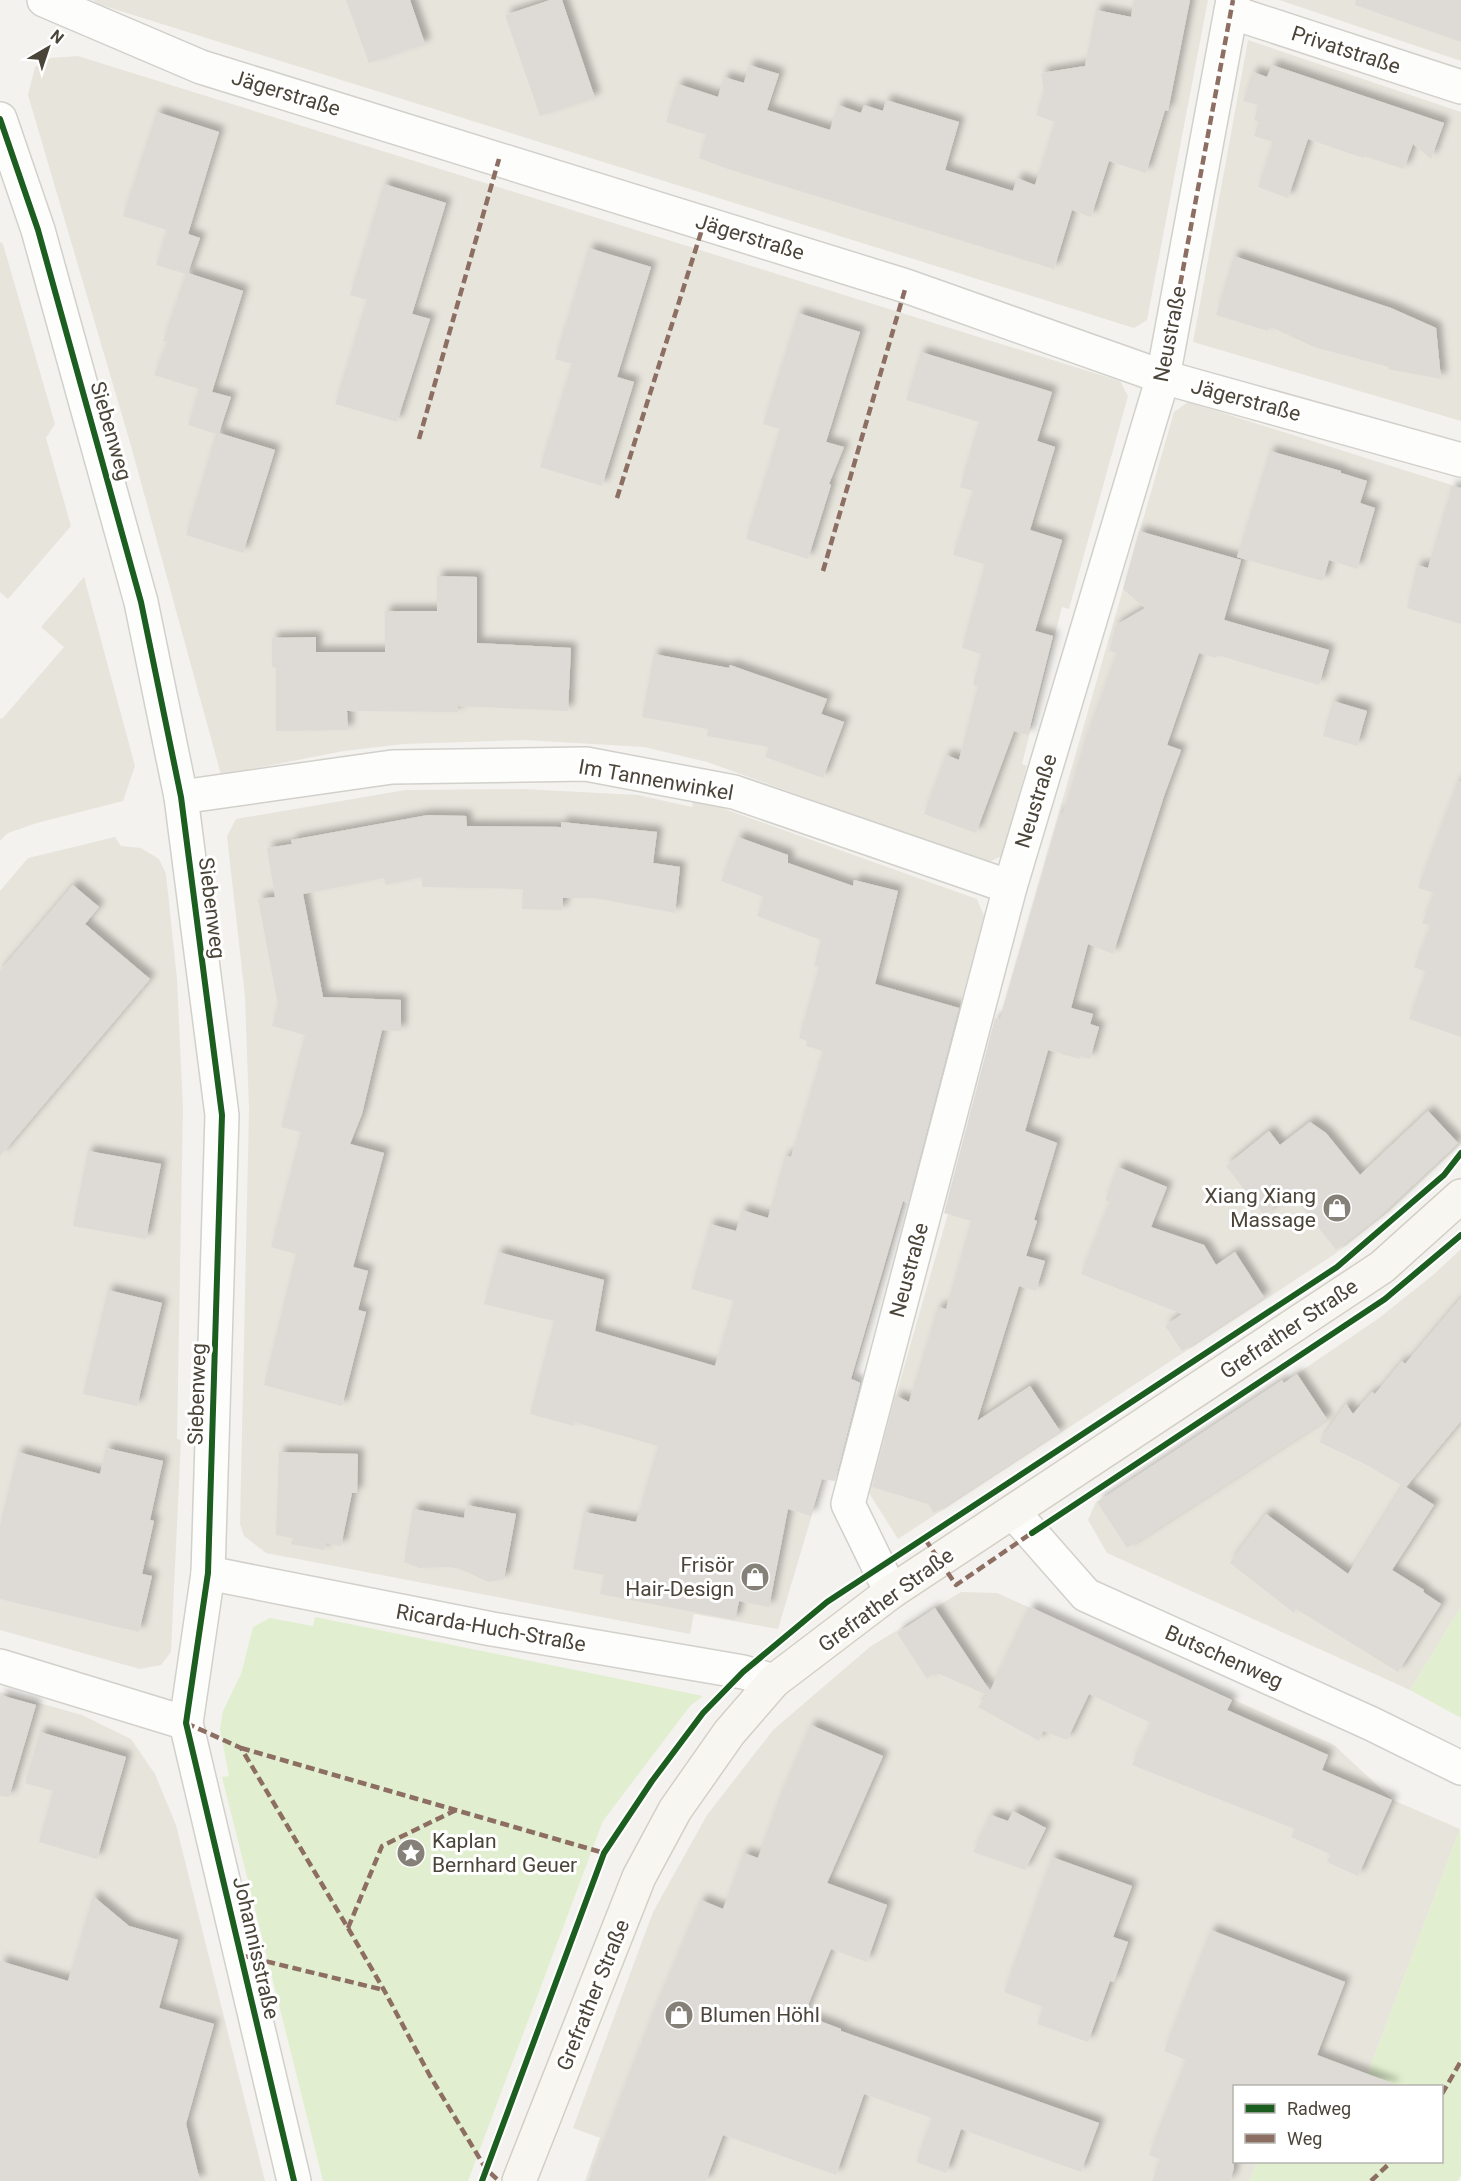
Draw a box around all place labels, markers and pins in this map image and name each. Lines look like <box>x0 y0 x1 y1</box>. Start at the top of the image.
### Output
place label: Xiang Xiang Massage <box>1205 1184 1316 1232</box>
shop icon: Xiang Xiang Massage <box>1321 1192 1353 1224</box>
place label: Frisör Hair-Design <box>625 1553 734 1601</box>
shop icon: Frisör Hair-Design <box>739 1561 771 1593</box>
place label: Kaplan Bernhard Geuer <box>432 1829 577 1877</box>
place icon: Kaplan Bernhard Geuer <box>395 1837 427 1869</box>
shop icon: Blumen Höhl <box>663 1999 695 2031</box>
place label: Blumen Höhl <box>700 2003 820 2027</box>

